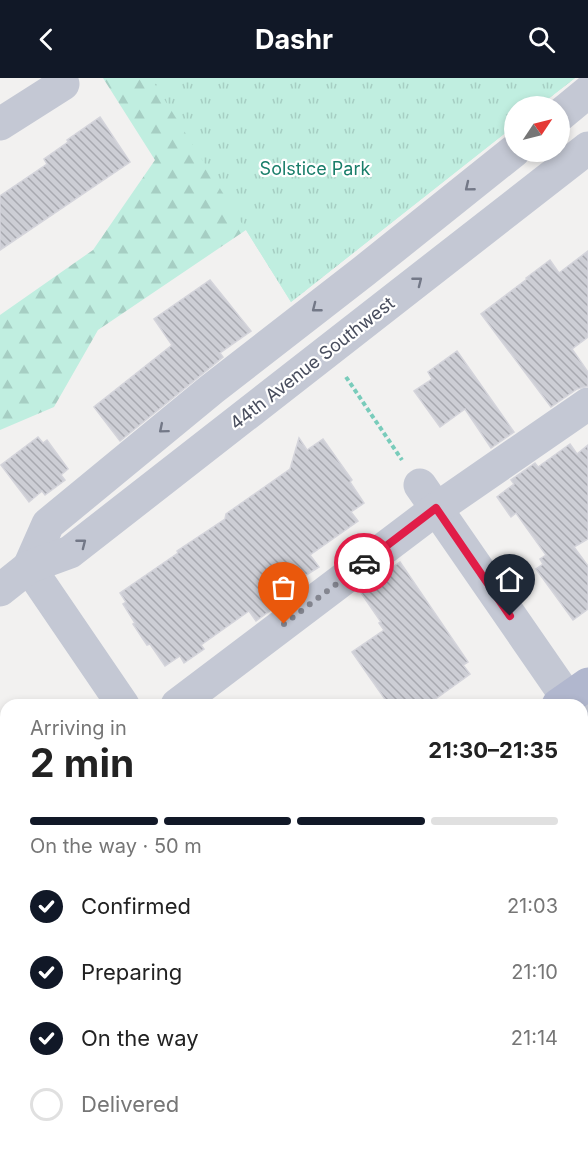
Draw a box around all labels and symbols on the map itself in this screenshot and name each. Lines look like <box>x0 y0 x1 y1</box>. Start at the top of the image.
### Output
north arrow <box>504 96 570 162</box>
park label: Solstice Park <box>260 158 371 179</box>
one-way arrow <box>465 180 476 191</box>
one-way arrow <box>411 277 422 288</box>
street label: 44th Avenue Southwest <box>226 292 399 434</box>
one-way arrow <box>311 301 322 312</box>
one-way arrow <box>159 422 170 433</box>
courier <box>334 533 394 593</box>
one-way arrow <box>75 540 86 551</box>
pin <box>484 554 535 616</box>
pin <box>258 562 309 624</box>

